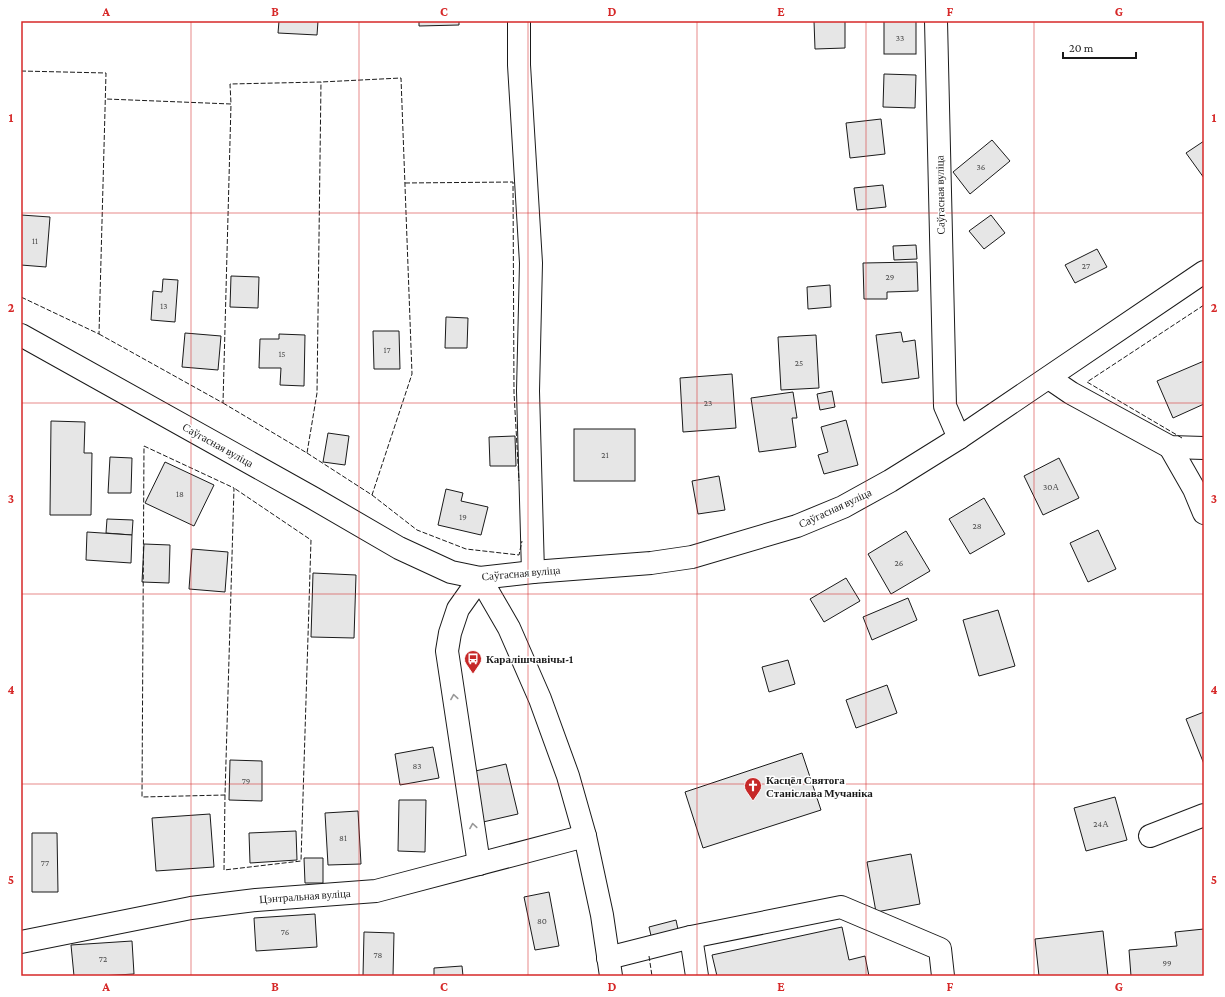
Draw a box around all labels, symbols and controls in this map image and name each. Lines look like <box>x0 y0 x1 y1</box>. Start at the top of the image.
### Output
text: A <box>101 4 110 19</box>
text: B <box>271 4 279 19</box>
text: C <box>440 4 448 19</box>
text: D <box>608 4 617 19</box>
text: E <box>777 4 785 19</box>
text: F <box>947 4 954 19</box>
text: G <box>1115 4 1123 19</box>
house number: 33 <box>896 33 904 43</box>
scale bar <box>1063 34 1136 60</box>
text: 20 m <box>1069 41 1094 55</box>
text: 1 <box>9 110 14 125</box>
text: 1 <box>1212 110 1217 125</box>
street label: Саўгасная вуліца <box>933 155 947 235</box>
house number: 36 <box>977 162 986 172</box>
house number: 11 <box>32 236 38 246</box>
house number: 27 <box>1082 261 1090 271</box>
house number: 29 <box>886 272 895 282</box>
text: 2 <box>8 300 15 315</box>
text: 2 <box>1211 300 1218 315</box>
house number: 13 <box>160 301 168 311</box>
house number: 17 <box>383 345 391 355</box>
house number: 15 <box>278 349 286 359</box>
house number: 25 <box>795 358 803 368</box>
house number: 23 <box>704 398 712 408</box>
street label: Саўгасная вуліца <box>181 421 256 469</box>
house number: 21 <box>601 450 609 460</box>
house number: 30А <box>1043 482 1059 492</box>
street label: Саўгасная вуліца <box>797 486 873 530</box>
house number: 18 <box>176 489 184 499</box>
text: 3 <box>8 491 14 506</box>
text: 3 <box>1211 491 1217 506</box>
house number: 19 <box>459 512 467 522</box>
house number: 28 <box>972 521 982 531</box>
house number: 26 <box>895 558 904 568</box>
street label: Саўгасная вуліца <box>481 564 561 582</box>
bus stop icon: Каралішчавічы-1 <box>463 649 483 674</box>
place label: Каралішчавічы-1 <box>486 653 573 665</box>
text: 4 <box>7 682 15 697</box>
text: 4 <box>1210 682 1218 697</box>
one-way arrow <box>450 694 459 700</box>
house number: 83 <box>413 761 421 771</box>
place label: Касцёл Святога Станіслава Мучаніка <box>766 774 873 799</box>
house number: 79 <box>242 776 251 786</box>
church icon: Касцёл Святога Станіслава Мучаніка <box>743 776 763 801</box>
house number: 24А <box>1093 819 1109 829</box>
one-way arrow <box>469 823 478 829</box>
house number: 81 <box>339 833 347 843</box>
house number: 77 <box>41 858 49 868</box>
text: 5 <box>8 872 14 887</box>
text: 5 <box>1211 872 1217 887</box>
street label: Цэнтральная вуліца <box>259 887 351 905</box>
house number: 80 <box>537 916 547 926</box>
house number: 76 <box>281 927 290 937</box>
house number: 78 <box>374 950 383 960</box>
house number: 72 <box>99 954 107 964</box>
house number: 99 <box>1162 958 1172 968</box>
text: A <box>101 979 110 994</box>
text: B <box>271 979 279 994</box>
text: C <box>440 979 448 994</box>
text: D <box>608 979 617 994</box>
text: E <box>777 979 785 994</box>
text: F <box>947 979 954 994</box>
text: G <box>1115 979 1123 994</box>

